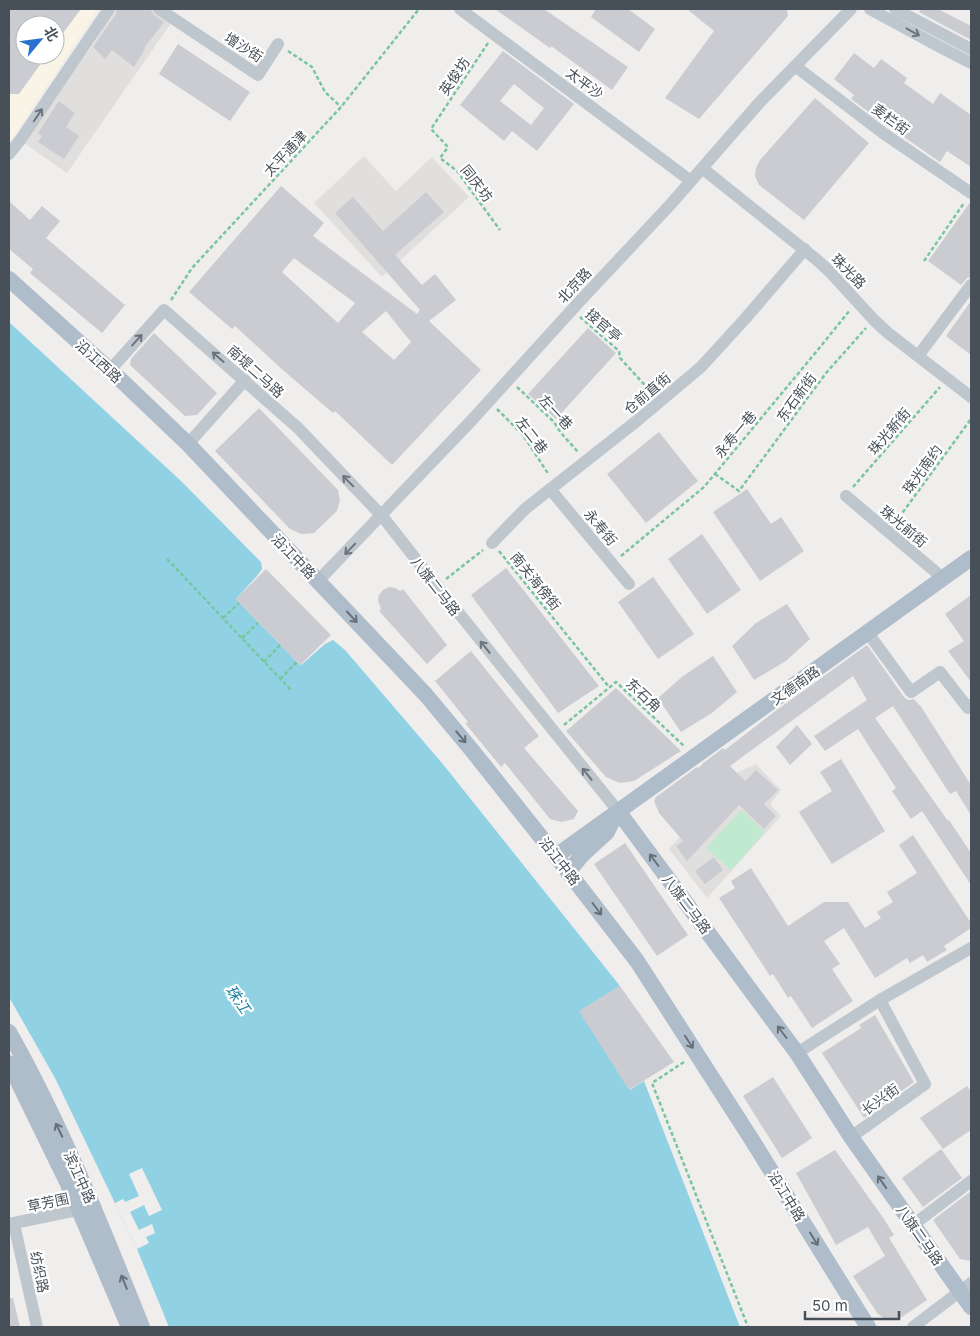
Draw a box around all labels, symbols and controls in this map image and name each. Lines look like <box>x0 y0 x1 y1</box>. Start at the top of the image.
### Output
north arrow <box>15 15 65 65</box>
text: 北 <box>41 23 63 44</box>
one-way arrow <box>905 28 919 38</box>
street label: 增沙街 <box>222 29 266 65</box>
street label: 英俊坊 <box>435 54 473 98</box>
street label: 太平沙 <box>563 64 607 102</box>
street label: 麦栏街 <box>869 100 913 138</box>
one-way arrow <box>33 108 43 122</box>
street label: 太平通津 <box>260 127 310 179</box>
street label: 同庆坊 <box>457 161 497 205</box>
street label: 珠光路 <box>828 250 870 292</box>
street label: 北京路 <box>553 264 595 306</box>
street label: 接官亭 <box>583 305 625 345</box>
one-way arrow <box>131 333 143 346</box>
street label: 沿江西路 <box>73 336 125 386</box>
street label: 南堤二马路 <box>224 341 288 401</box>
one-way arrow <box>212 351 225 362</box>
street label: 仓前直街 <box>620 368 674 418</box>
street label: 东石新街 <box>773 369 819 425</box>
street label: 左一巷 <box>535 391 577 433</box>
street label: 珠光新街 <box>864 404 914 458</box>
street label: 永寿一巷 <box>710 407 760 461</box>
street label: 左二巷 <box>512 413 552 457</box>
street label: 珠光南约 <box>899 441 945 497</box>
one-way arrow <box>342 474 354 487</box>
street label: 珠光前街 <box>877 501 931 551</box>
street label: 永寿街 <box>581 505 621 549</box>
street label: 沿江中路 <box>268 530 320 582</box>
one-way arrow <box>344 542 356 555</box>
street label: 南关海傍街 <box>507 548 565 614</box>
street label: 八旗二马路 <box>408 553 464 619</box>
one-way arrow <box>346 611 358 623</box>
one-way arrow <box>480 641 491 654</box>
street label: 文德南路 <box>767 662 823 708</box>
street label: 东石角 <box>623 674 665 716</box>
one-way arrow <box>455 731 466 744</box>
one-way arrow <box>582 767 593 780</box>
street label: 沿江中路 <box>536 834 584 888</box>
one-way arrow <box>648 854 659 867</box>
street label: 八旗二马路 <box>659 871 715 937</box>
one-way arrow <box>591 902 602 915</box>
water label: 珠江 <box>222 981 256 1018</box>
one-way arrow <box>776 1026 787 1039</box>
one-way arrow <box>684 1035 694 1049</box>
street label: 长兴街 <box>858 1080 902 1118</box>
one-way arrow <box>53 1123 63 1138</box>
street label: 滨江中路 <box>61 1148 99 1206</box>
street label: 沿江中路 <box>765 1168 809 1224</box>
one-way arrow <box>877 1175 887 1189</box>
street label: 草芳围 <box>26 1189 70 1215</box>
street label: 八旗二马路 <box>893 1201 947 1269</box>
one-way arrow <box>809 1231 819 1245</box>
street label: 纺织路 <box>27 1250 53 1294</box>
one-way arrow <box>119 1275 128 1290</box>
scale bar <box>805 1288 899 1320</box>
text: 50 m <box>812 1296 848 1315</box>

